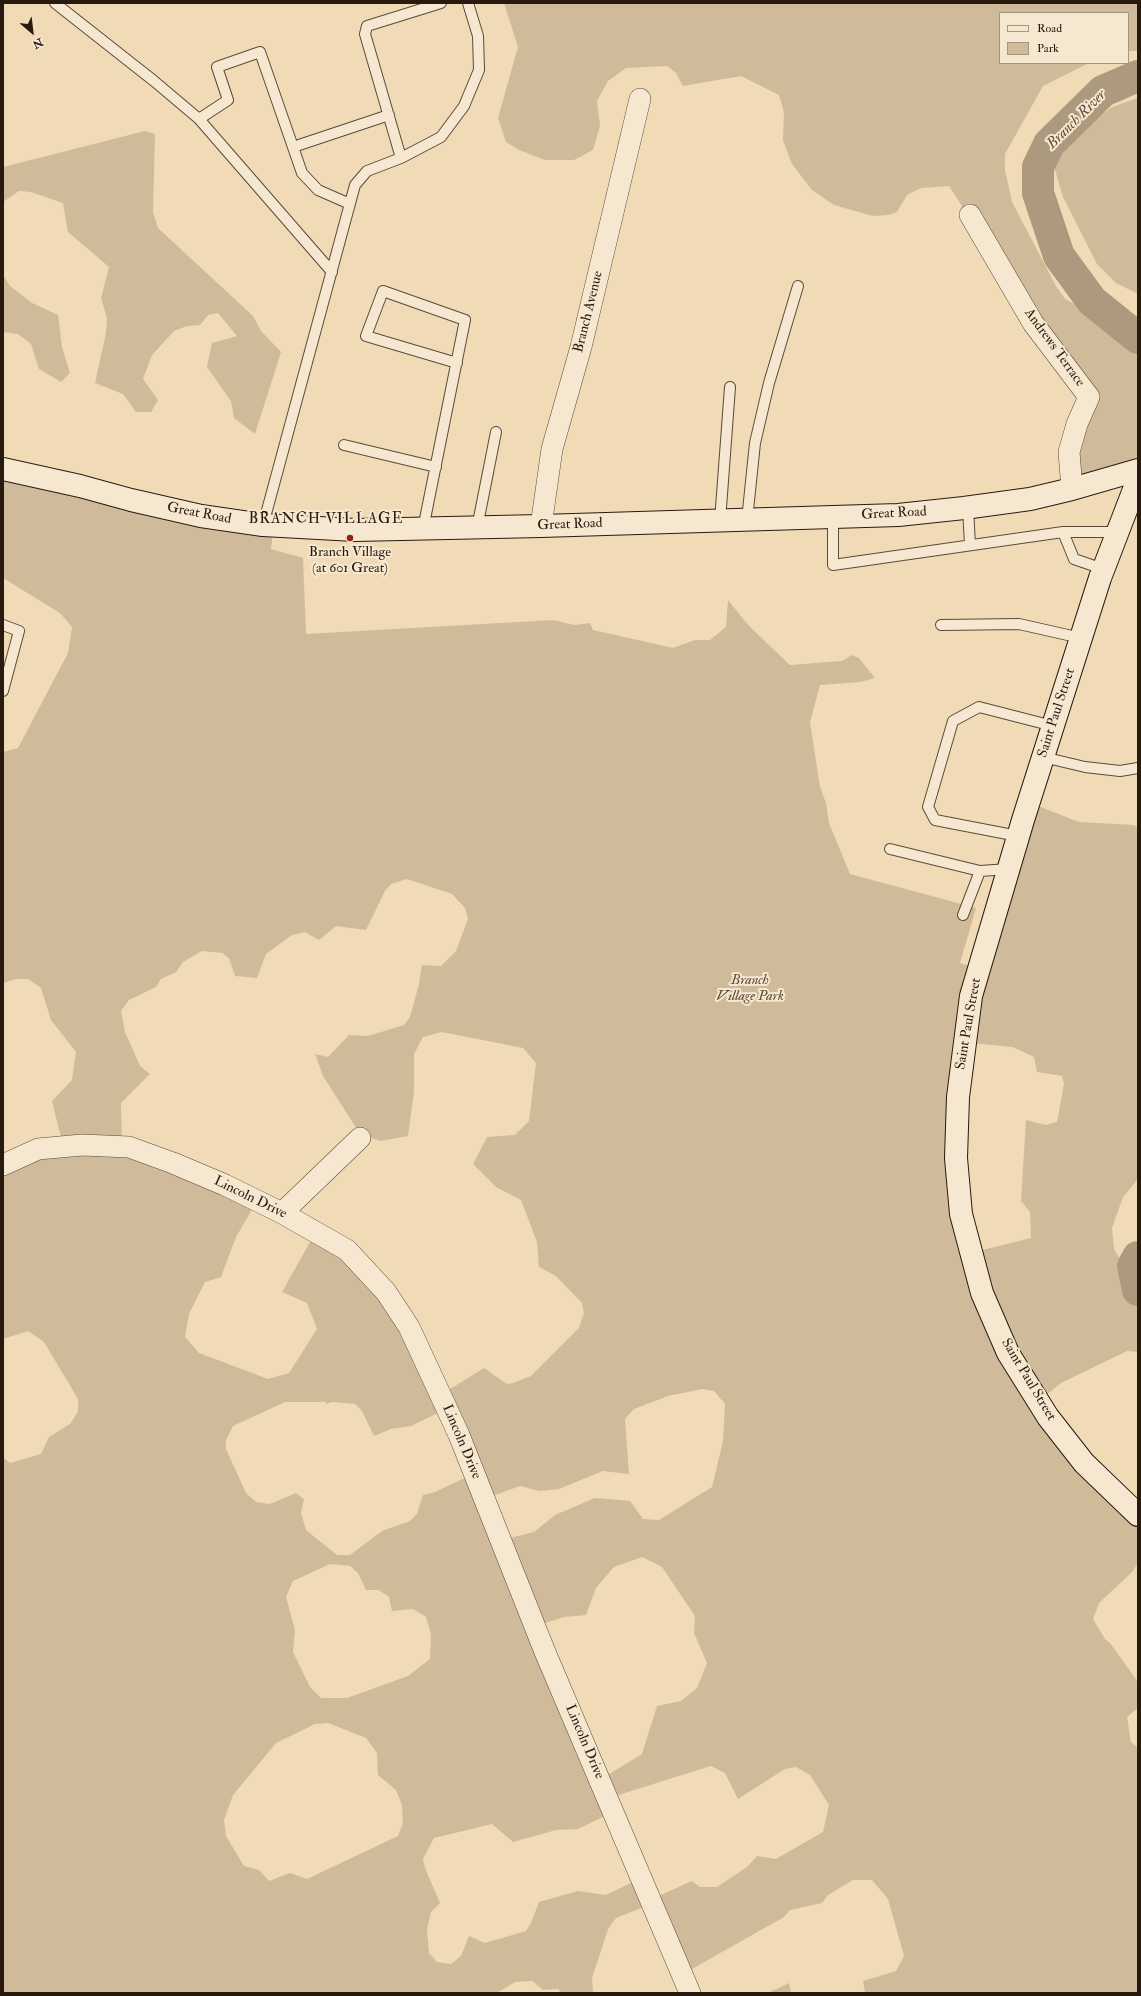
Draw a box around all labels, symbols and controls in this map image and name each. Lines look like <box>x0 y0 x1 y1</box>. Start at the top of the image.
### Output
north arrow <box>12 12 52 52</box>
legend <box>999 12 1129 64</box>
text: Road <box>1037 21 1062 36</box>
text: N <box>30 35 45 51</box>
text: Park <box>1037 41 1059 56</box>
water label: Branch River <box>1044 87 1110 153</box>
street label: Branch Avenue <box>571 269 607 355</box>
street label: Andrews Terrace <box>1020 306 1088 390</box>
street label: Great Road <box>165 500 233 528</box>
street label: Great Road <box>861 504 927 524</box>
district label: BRANCH VILLAGE <box>248 511 404 529</box>
street label: Great Road <box>537 515 603 535</box>
marker: Branch Village (at 601 Great) <box>345 533 355 543</box>
place label: Branch Village (at 601 Great) <box>309 545 391 578</box>
street label: Saint Paul Street <box>1035 666 1079 760</box>
park label: Branch Village Park <box>716 973 784 1006</box>
street label: Saint Paul Street <box>953 977 985 1071</box>
street label: Lincoln Drive <box>211 1173 289 1223</box>
street label: Saint Paul Street <box>997 1336 1059 1424</box>
street label: Lincoln Drive <box>438 1402 484 1482</box>
street label: Lincoln Drive <box>561 1702 607 1782</box>

